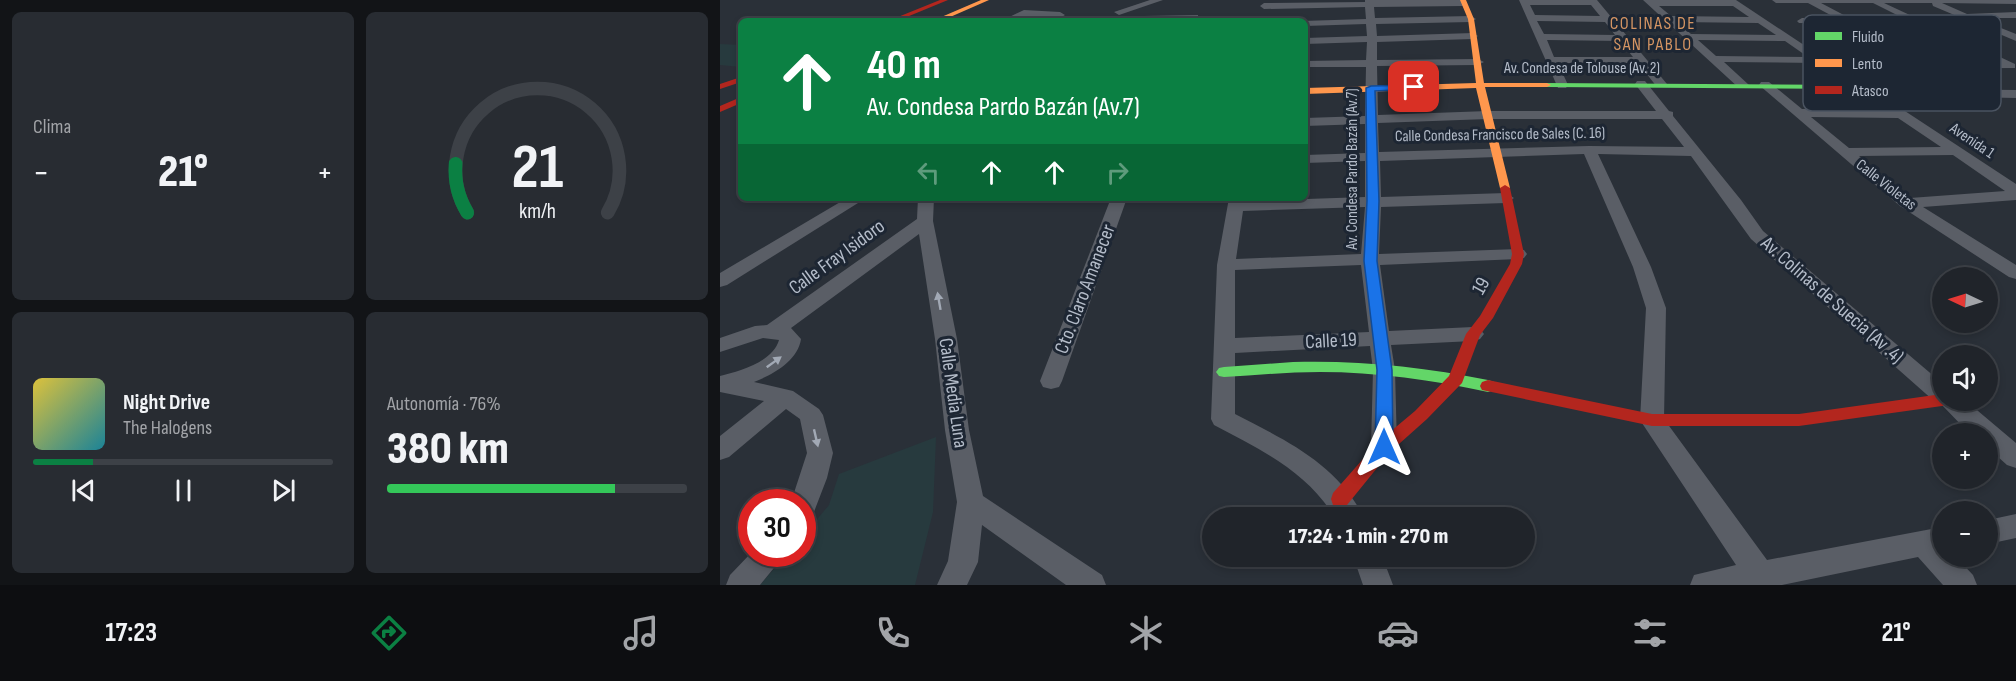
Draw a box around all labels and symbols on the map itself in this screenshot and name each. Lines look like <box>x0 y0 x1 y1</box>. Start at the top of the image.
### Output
district label: COLINAS DE SAN PABLO <box>1610 13 1696 55</box>
legend <box>1803 15 2001 111</box>
text: Fluido <box>1852 28 1884 47</box>
text: Lento <box>1852 55 1883 74</box>
street label: Av. Condesa de Tolouse (Av. 2) <box>1503 59 1660 78</box>
pin <box>1388 61 1439 112</box>
text: Atasco <box>1851 82 1889 101</box>
street label: Av. Condesa Pardo Bazán (Av.7) <box>1343 88 1362 251</box>
street label: Avenida 1 <box>1945 119 1998 163</box>
street label: Calle Condesa Francisco de Sales (C. 16) <box>1395 124 1605 146</box>
street label: Calle Violetas <box>1852 156 1920 215</box>
street label: Calle Fray Isidoro <box>784 214 890 300</box>
street label: Cto. Claro Amanecer <box>1049 221 1121 357</box>
street label: Av. Colinas de Suecia (Av .4) <box>1755 231 1908 369</box>
north arrow <box>1932 267 1998 333</box>
street label: 19 <box>1467 273 1495 299</box>
one-way arrow <box>935 292 944 311</box>
street label: Calle 19 <box>1305 328 1357 354</box>
street label: Calle Media Luna <box>933 337 973 449</box>
one-way arrow <box>765 356 781 368</box>
position arrow <box>1352 415 1416 479</box>
one-way arrow <box>812 429 822 447</box>
speed limit sign: 30 <box>738 489 816 567</box>

